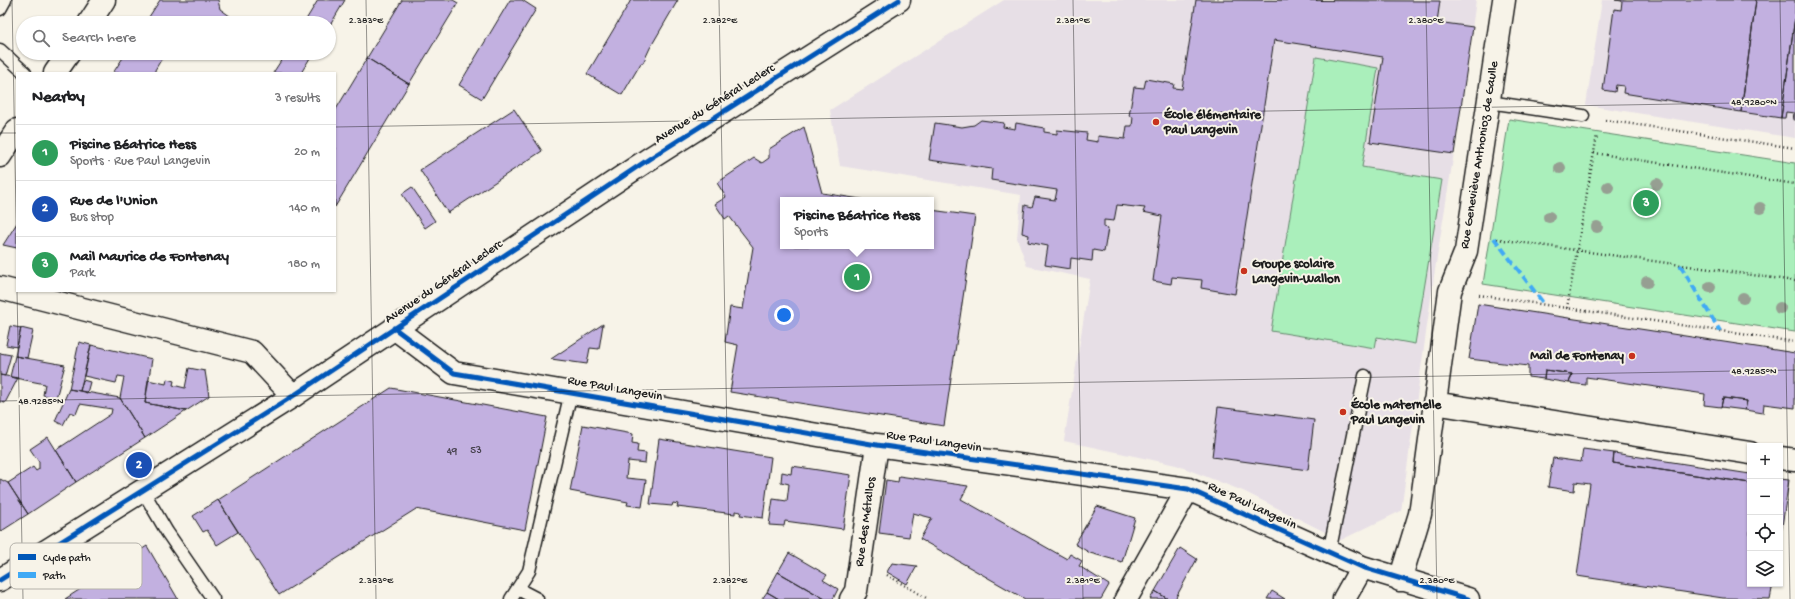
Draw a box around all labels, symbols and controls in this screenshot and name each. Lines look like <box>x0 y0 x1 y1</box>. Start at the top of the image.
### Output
text: 2.383°E <box>349 15 384 27</box>
text: 2.382°E <box>703 15 738 27</box>
text: 2.381°E <box>1056 15 1091 27</box>
text: 2.380°E <box>1408 15 1444 27</box>
search box <box>16 16 336 60</box>
icon: search <box>30 27 52 49</box>
text: Search here <box>62 29 136 47</box>
street label: Rue Geneviève Anthonioz de Gaulle <box>1458 60 1502 250</box>
street label: Avenue du Général Leclerc <box>652 61 778 147</box>
text: Nearby <box>32 88 85 108</box>
text: 3 results <box>275 91 320 106</box>
text: 48.9280°N <box>1731 97 1777 109</box>
place label: École élémentaire Paul Langevin <box>1163 107 1262 138</box>
marker: École élémentaire Paul Langevin <box>1151 117 1161 127</box>
text: Piscine Béatrice Hess <box>70 136 196 154</box>
text: 1 <box>42 145 48 160</box>
text: 20 m <box>294 145 320 160</box>
text: Sports · Rue Paul Langevin <box>70 154 210 169</box>
pin: 3 <box>1633 188 1659 218</box>
text: Rue de l'Union <box>70 192 157 210</box>
popup <box>780 197 934 249</box>
text: 2 <box>42 201 48 216</box>
text: 140 m <box>289 201 320 216</box>
text: Piscine Béatrice Hess <box>794 207 920 225</box>
text: Bus stop <box>70 210 114 225</box>
text: Sports <box>794 225 828 240</box>
street label: Avenue du Général Leclerc <box>382 237 506 327</box>
text: Mail Maurice de Fontenay <box>70 248 229 266</box>
text: 3 <box>42 257 48 272</box>
text: 180 m <box>288 257 320 272</box>
place label: Groupe scolaire Langevin-Wallon <box>1252 257 1341 287</box>
pin: 1 <box>844 262 870 292</box>
text: Park <box>70 266 95 281</box>
marker: Groupe scolaire Langevin-Wallon <box>1239 266 1249 276</box>
your location <box>774 305 794 325</box>
place label: Mail de Fontenay <box>1530 349 1625 364</box>
marker: Mail de Fontenay <box>1627 351 1637 361</box>
text: 48.9285°N <box>1731 366 1777 378</box>
street label: Rue Paul Langevin <box>566 373 664 405</box>
text: 48.9285°N <box>18 396 64 408</box>
place label: École maternelle Paul Langevin <box>1350 397 1443 428</box>
marker: École maternelle Paul Langevin <box>1338 407 1348 417</box>
street label: Rue Paul Langevin <box>885 428 983 456</box>
map controls <box>1747 443 1783 587</box>
button: + <box>1747 443 1783 479</box>
house number: 53 <box>470 445 482 457</box>
house number: 49 <box>447 446 458 458</box>
pin: 2 <box>126 450 152 480</box>
street label: Rue des Métallos <box>852 475 880 568</box>
street label: Rue Paul Langevin <box>1205 479 1299 533</box>
button: − <box>1747 479 1783 515</box>
button: locate <box>1747 515 1783 551</box>
legend <box>10 543 142 589</box>
button: layers <box>1747 551 1783 587</box>
text: Cycle path <box>43 553 91 565</box>
text: Path <box>42 571 66 583</box>
text: 2.383°E <box>359 575 394 587</box>
text: 2.382°E <box>713 575 748 587</box>
text: 2.381°E <box>1066 575 1101 587</box>
text: 2.380°E <box>1419 575 1455 587</box>

